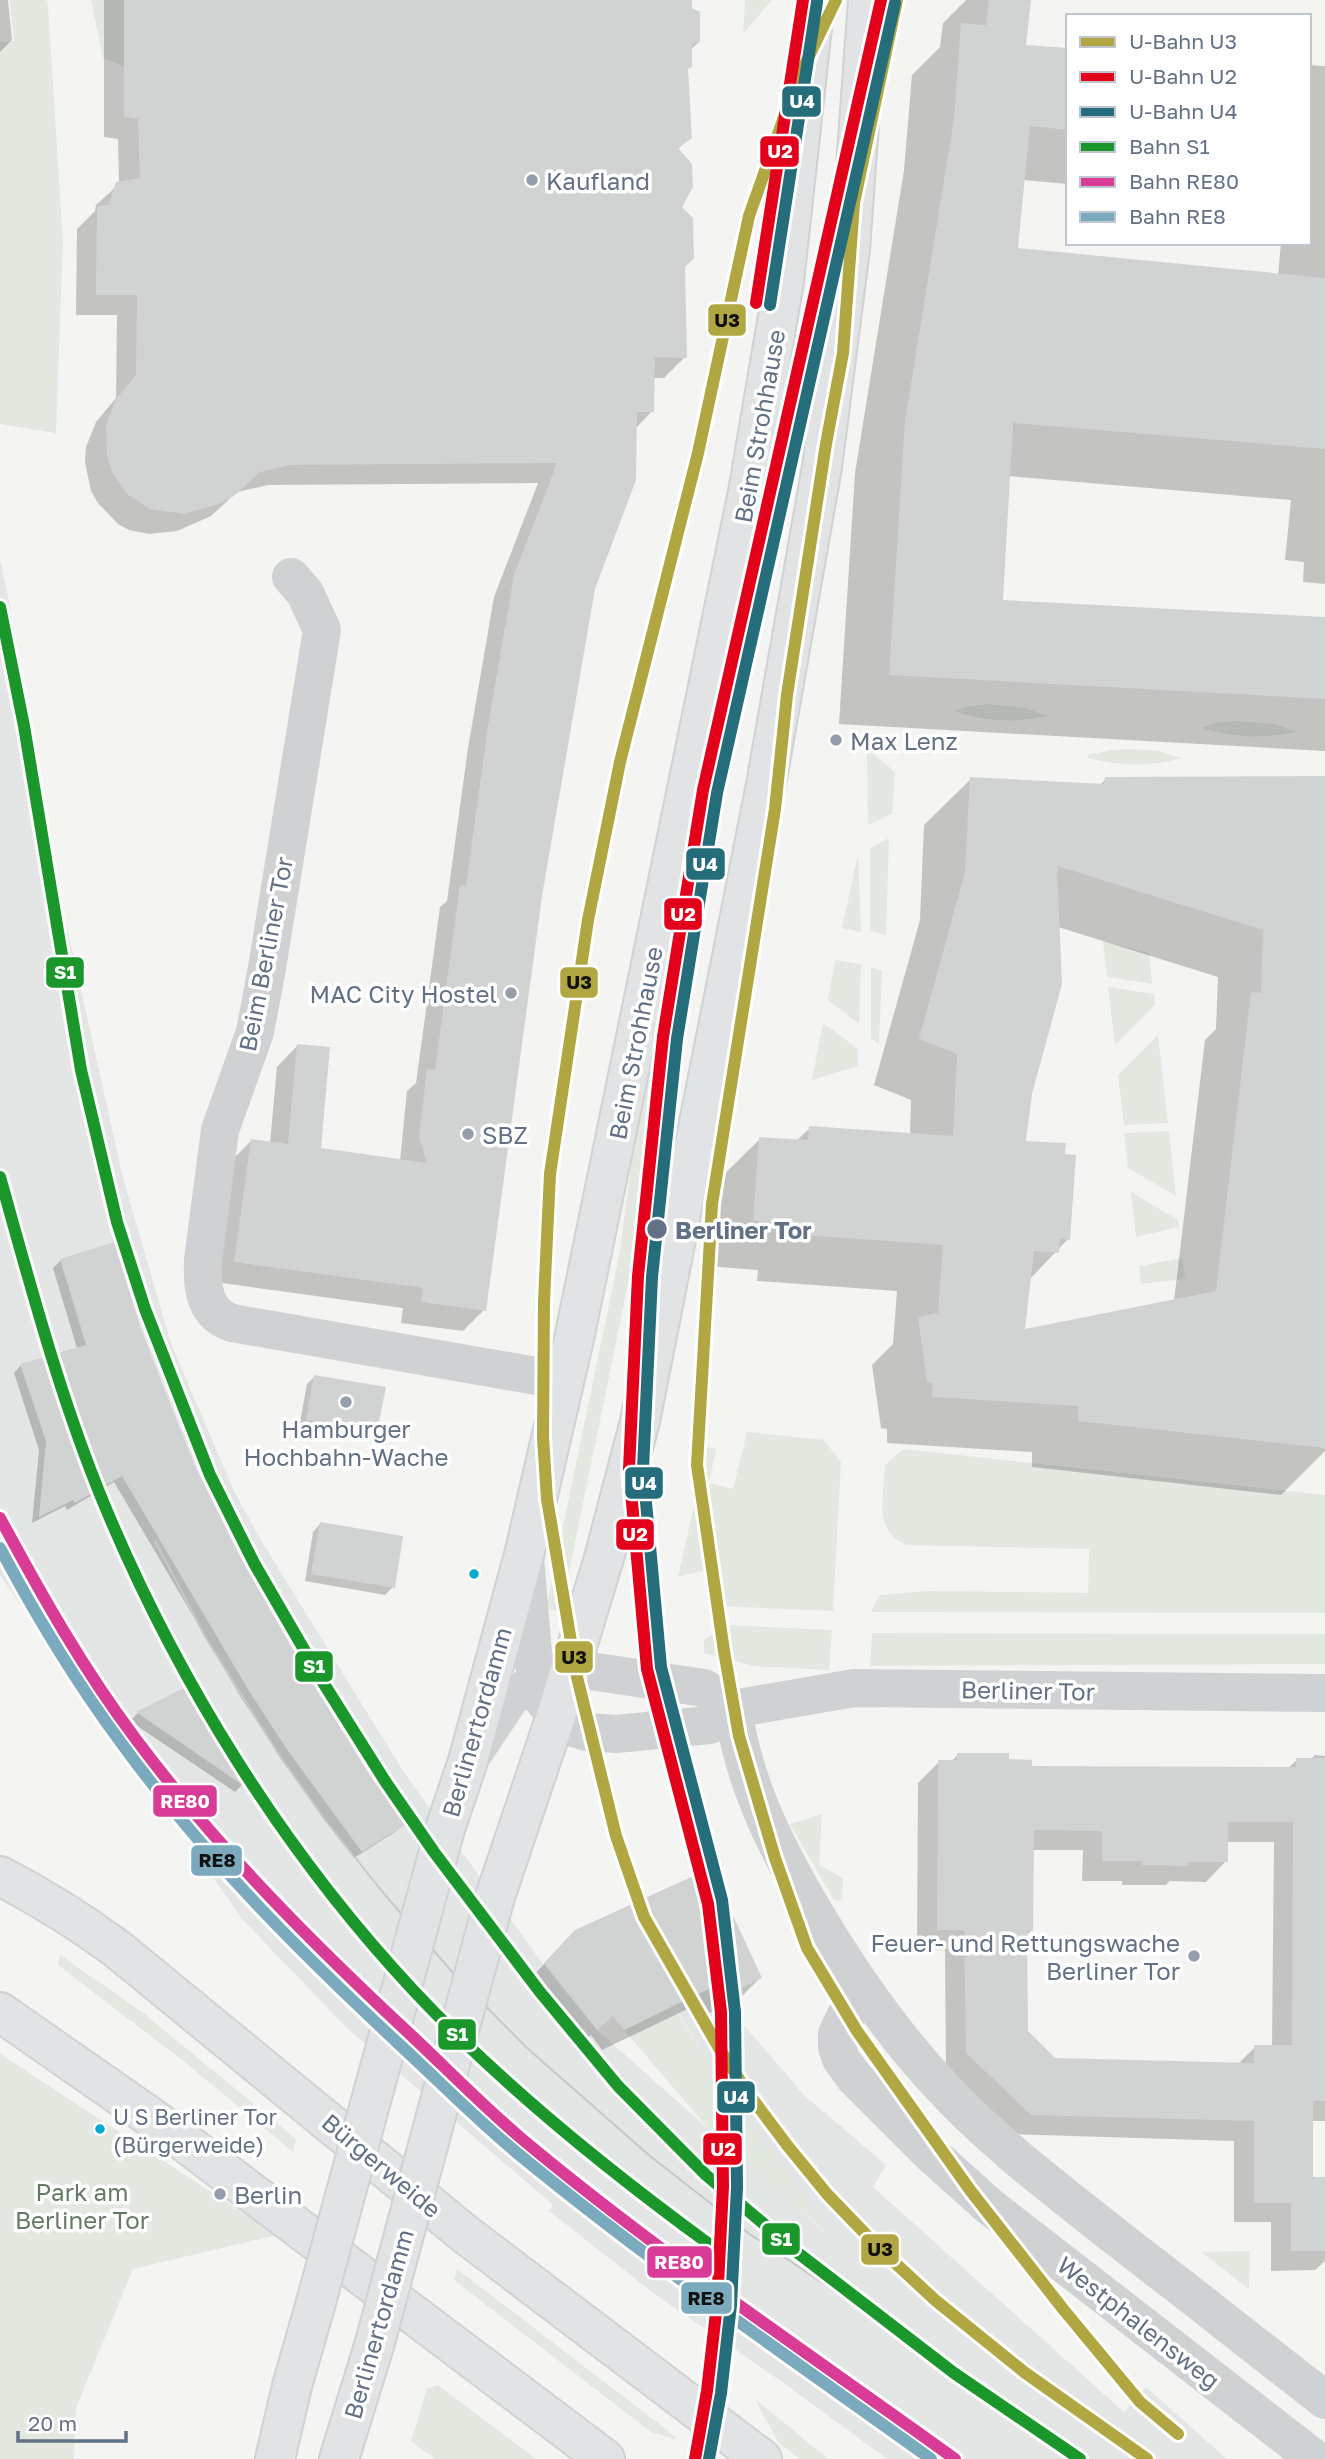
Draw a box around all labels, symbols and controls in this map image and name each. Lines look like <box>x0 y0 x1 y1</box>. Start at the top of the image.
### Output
legend <box>1066 14 1311 245</box>
text: U-Bahn U3 <box>1129 28 1237 54</box>
text: U-Bahn U2 <box>1129 63 1237 89</box>
line badge: U4 <box>781 85 822 118</box>
text: U4 <box>789 89 815 112</box>
text: U-Bahn U4 <box>1129 98 1237 124</box>
text: Bahn S1 <box>1129 133 1210 159</box>
line badge: U2 <box>759 135 800 168</box>
text: U2 <box>767 139 793 162</box>
place label: Kaufland <box>546 166 650 195</box>
text: Bahn RE80 <box>1129 168 1239 194</box>
marker: Kaufland <box>524 172 540 188</box>
text: Bahn RE8 <box>1129 203 1226 229</box>
line badge: U3 <box>707 303 747 337</box>
text: U3 <box>714 308 740 331</box>
street label: Beim Strohhause <box>728 327 790 525</box>
place label: Max Lenz <box>850 726 958 755</box>
marker: Max Lenz <box>828 732 844 748</box>
line badge: U4 <box>685 847 726 881</box>
text: U4 <box>692 852 718 875</box>
street label: Beim Berliner Tor <box>232 854 298 1054</box>
line badge: U2 <box>663 897 703 931</box>
text: U2 <box>670 902 696 925</box>
street label: Beim Strohhause <box>602 944 668 1142</box>
line badge: S1 <box>45 956 85 989</box>
text: S1 <box>54 960 76 983</box>
line badge: U3 <box>559 966 599 999</box>
text: U3 <box>566 970 592 993</box>
place label: MAC City Hostel <box>310 979 497 1008</box>
marker: MAC City Hostel <box>503 985 519 1001</box>
place label: SBZ <box>482 1120 528 1149</box>
marker: SBZ <box>460 1126 476 1142</box>
place label: Berliner Tor <box>675 1215 812 1244</box>
marker: Berliner Tor <box>645 1217 669 1241</box>
marker: Hamburger Hochbahn-Wache <box>338 1394 354 1410</box>
place label: Hamburger Hochbahn-Wache <box>244 1414 448 1471</box>
line badge: U4 <box>624 1466 664 1500</box>
text: U4 <box>631 1471 657 1494</box>
line badge: U2 <box>615 1518 655 1551</box>
text: U2 <box>622 1522 648 1545</box>
unlabelled marker <box>467 1567 481 1581</box>
street label: Berlinertordamm <box>435 1624 517 1820</box>
line badge: U3 <box>554 1640 594 1674</box>
text: U3 <box>561 1645 587 1668</box>
line badge: S1 <box>294 1650 334 1683</box>
text: S1 <box>303 1654 325 1677</box>
street label: Berliner Tor <box>961 1674 1095 1706</box>
line badge: RE80 <box>152 1784 218 1818</box>
text: RE80 <box>160 1789 210 1812</box>
line badge: RE8 <box>190 1844 243 1877</box>
text: RE8 <box>198 1848 236 1871</box>
place label: Feuer- und Rettungswache Berliner Tor <box>871 1928 1180 1985</box>
marker: Feuer- und Rettungswache Berliner Tor <box>1186 1948 1202 1964</box>
line badge: S1 <box>437 2018 477 2051</box>
text: S1 <box>446 2022 468 2045</box>
line badge: U4 <box>716 2080 756 2114</box>
text: U4 <box>723 2085 749 2108</box>
place label: U S Berliner Tor (Bürgerweide) <box>113 2103 277 2158</box>
street label: Bürgerweide <box>317 2107 447 2223</box>
marker: U S Berliner Tor (Bürgerweide) <box>93 2122 107 2136</box>
line badge: U2 <box>702 2132 743 2166</box>
text: U2 <box>710 2137 736 2160</box>
park label: Park am Berliner Tor <box>15 2177 149 2234</box>
place label: Berlin <box>234 2180 302 2209</box>
marker: Berlin <box>212 2186 228 2202</box>
line badge: S1 <box>761 2222 801 2256</box>
street label: Berlinertordamm <box>337 2226 419 2422</box>
text: S1 <box>770 2227 792 2250</box>
line badge: U3 <box>860 2233 900 2266</box>
text: U3 <box>867 2237 893 2260</box>
line badge: RE80 <box>646 2245 713 2279</box>
text: RE80 <box>654 2250 704 2273</box>
street label: Westphalensweg <box>1052 2250 1226 2394</box>
line badge: RE8 <box>680 2281 733 2315</box>
text: RE8 <box>687 2286 725 2309</box>
scale bar <box>18 2400 126 2444</box>
text: 20 m <box>28 2410 77 2436</box>

